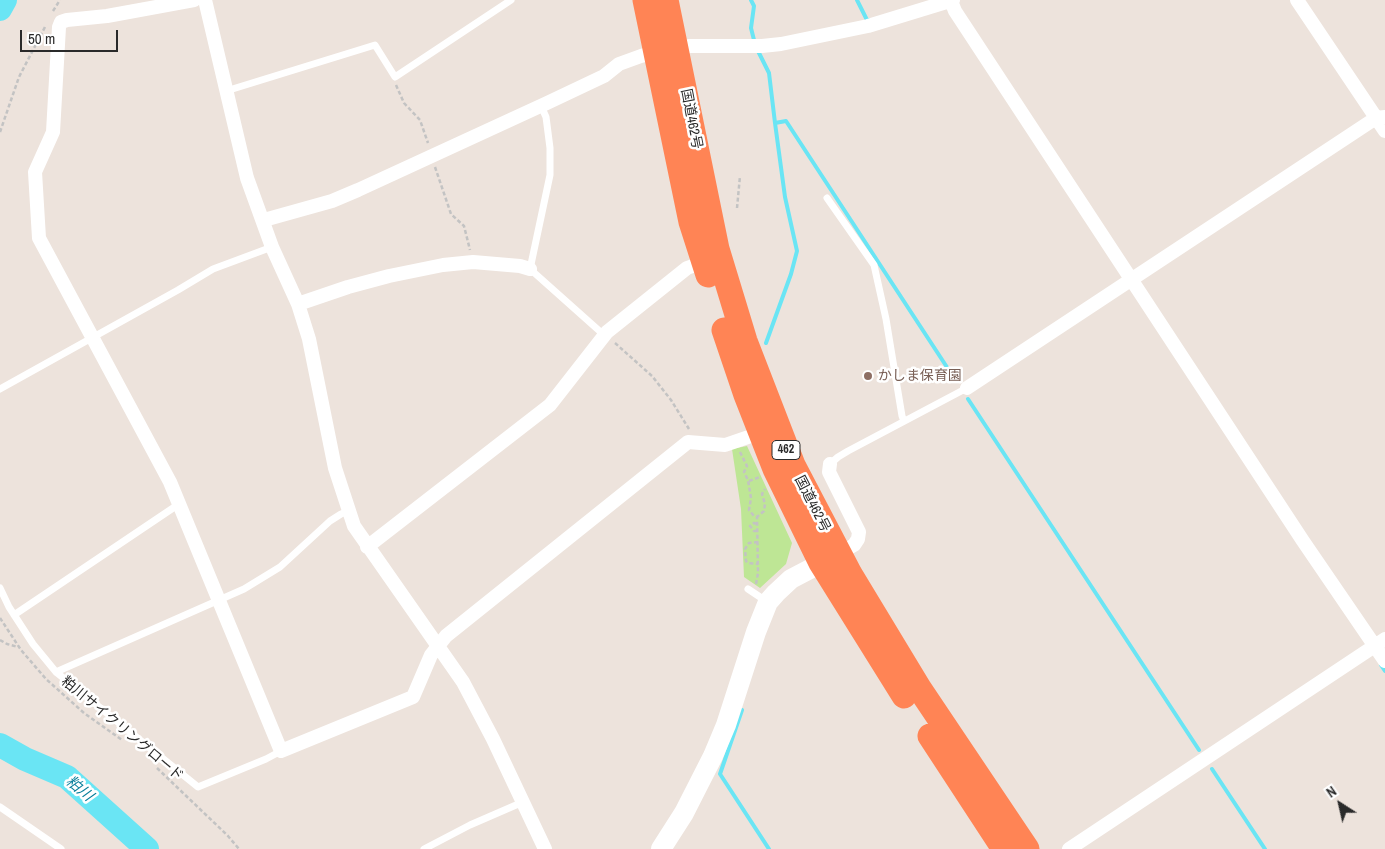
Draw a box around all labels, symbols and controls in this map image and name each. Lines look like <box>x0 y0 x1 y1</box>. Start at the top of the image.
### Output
scale bar <box>22 20 120 52</box>
text: 50 m <box>28 28 55 49</box>
street label: 国道462号 <box>677 87 705 151</box>
place label: かしま保育園 <box>878 368 962 384</box>
marker: かしま保育園 <box>862 370 874 382</box>
road number: 462 <box>772 440 800 460</box>
street label: 国道462号 <box>791 473 833 535</box>
street label: 粕川サイクリングロード <box>58 673 186 785</box>
water label: 粕川 <box>62 772 96 806</box>
north arrow <box>1315 779 1365 829</box>
text: N <box>1323 782 1340 801</box>

